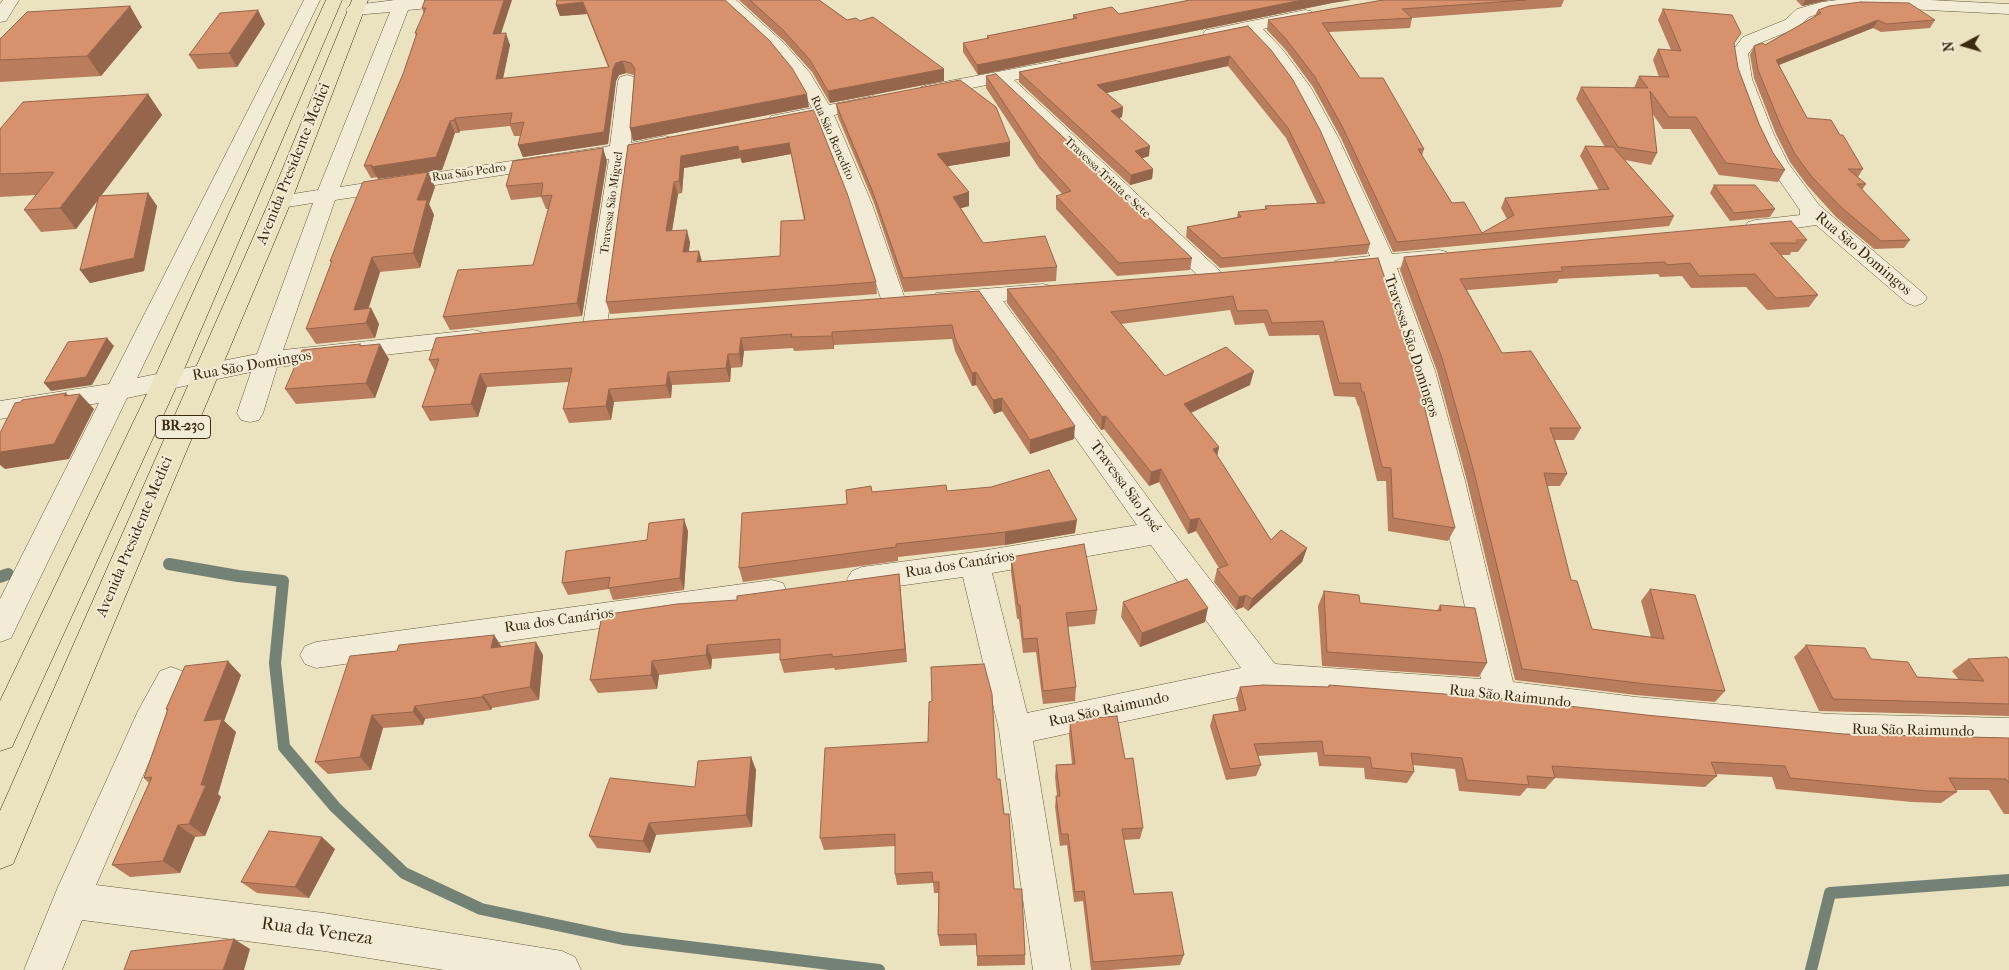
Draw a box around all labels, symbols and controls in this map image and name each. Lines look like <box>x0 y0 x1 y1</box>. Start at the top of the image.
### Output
north arrow <box>1939 20 1989 70</box>
text: N <box>1940 40 1958 53</box>
street label: Avenida Presidente Medici <box>253 81 335 247</box>
street label: Rua São Benedito <box>807 94 857 182</box>
street label: Travessa Trinta e Sete <box>1061 134 1153 222</box>
street label: Travessa São Miguel <box>598 151 626 255</box>
street label: Rua São Pedro <box>431 161 507 185</box>
street label: Rua São Domingos <box>1811 208 1915 300</box>
street label: Travessa São Domingos <box>1379 272 1443 420</box>
street label: Rua São Domingos <box>191 347 313 385</box>
road number: BR-230 <box>156 416 210 438</box>
street label: Travessa São José <box>1086 437 1164 537</box>
street label: Avenida Presidente Medici <box>93 454 177 620</box>
street label: Rua dos Canários <box>904 547 1016 583</box>
street label: Rua dos Canários <box>503 604 615 638</box>
street label: Rua São Raimundo <box>1448 682 1572 712</box>
street label: Rua São Raimundo <box>1047 688 1171 732</box>
street label: Rua São Raimundo <box>1852 721 1974 741</box>
street label: Rua da Veneza <box>260 913 374 951</box>

